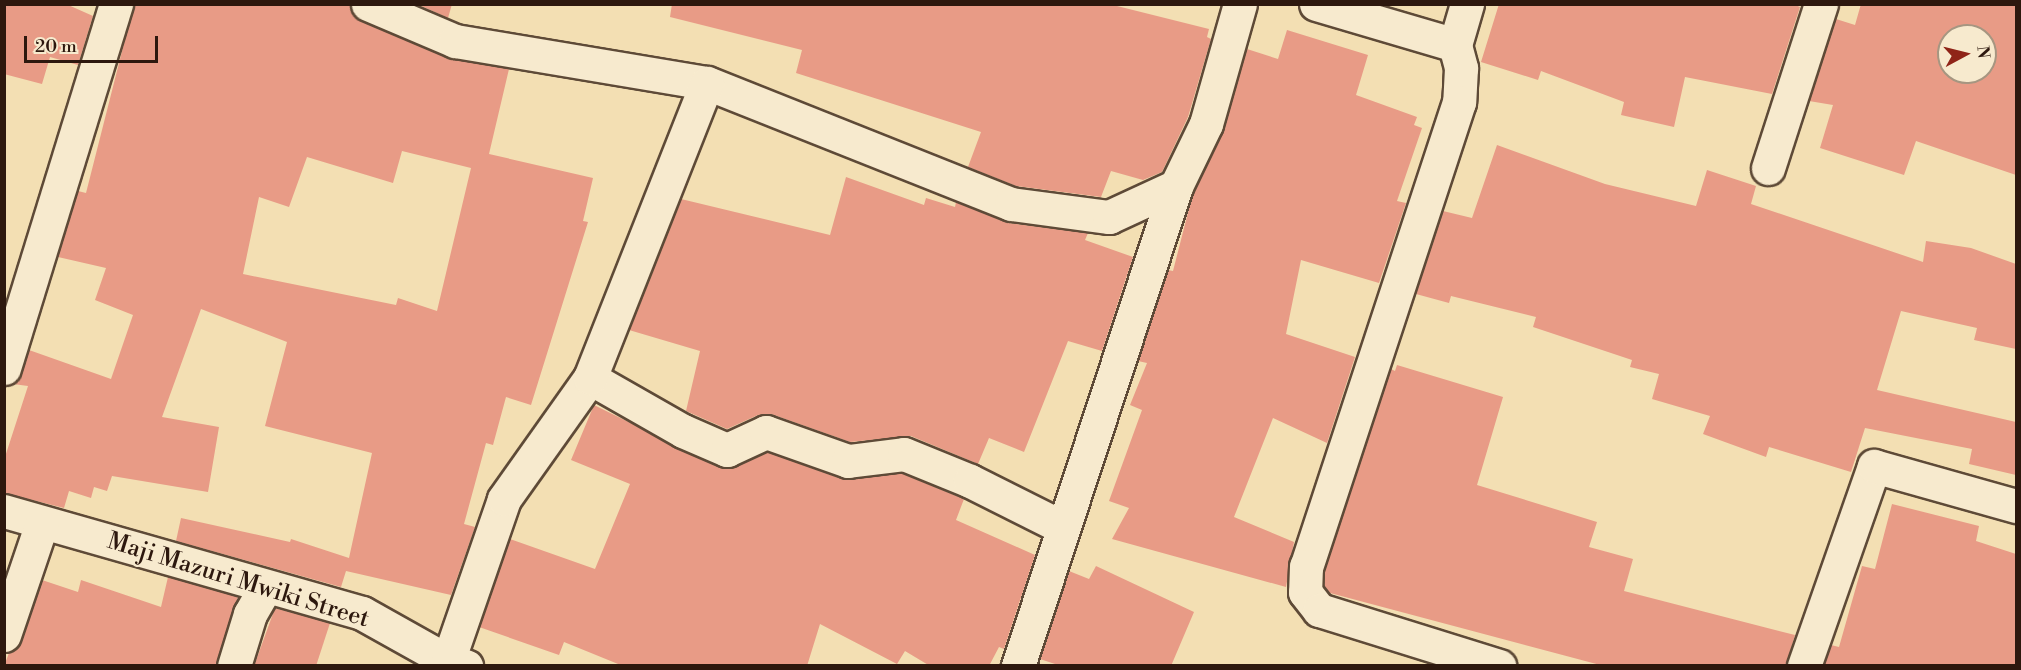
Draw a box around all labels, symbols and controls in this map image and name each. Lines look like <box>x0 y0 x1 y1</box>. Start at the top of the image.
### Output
scale bar <box>27 24 160 62</box>
north arrow <box>1937 24 1997 84</box>
text: 20 m <box>35 35 77 58</box>
text: N <box>1972 45 1994 60</box>
street label: Maji Mazuri Mwiki Street <box>104 527 372 635</box>

